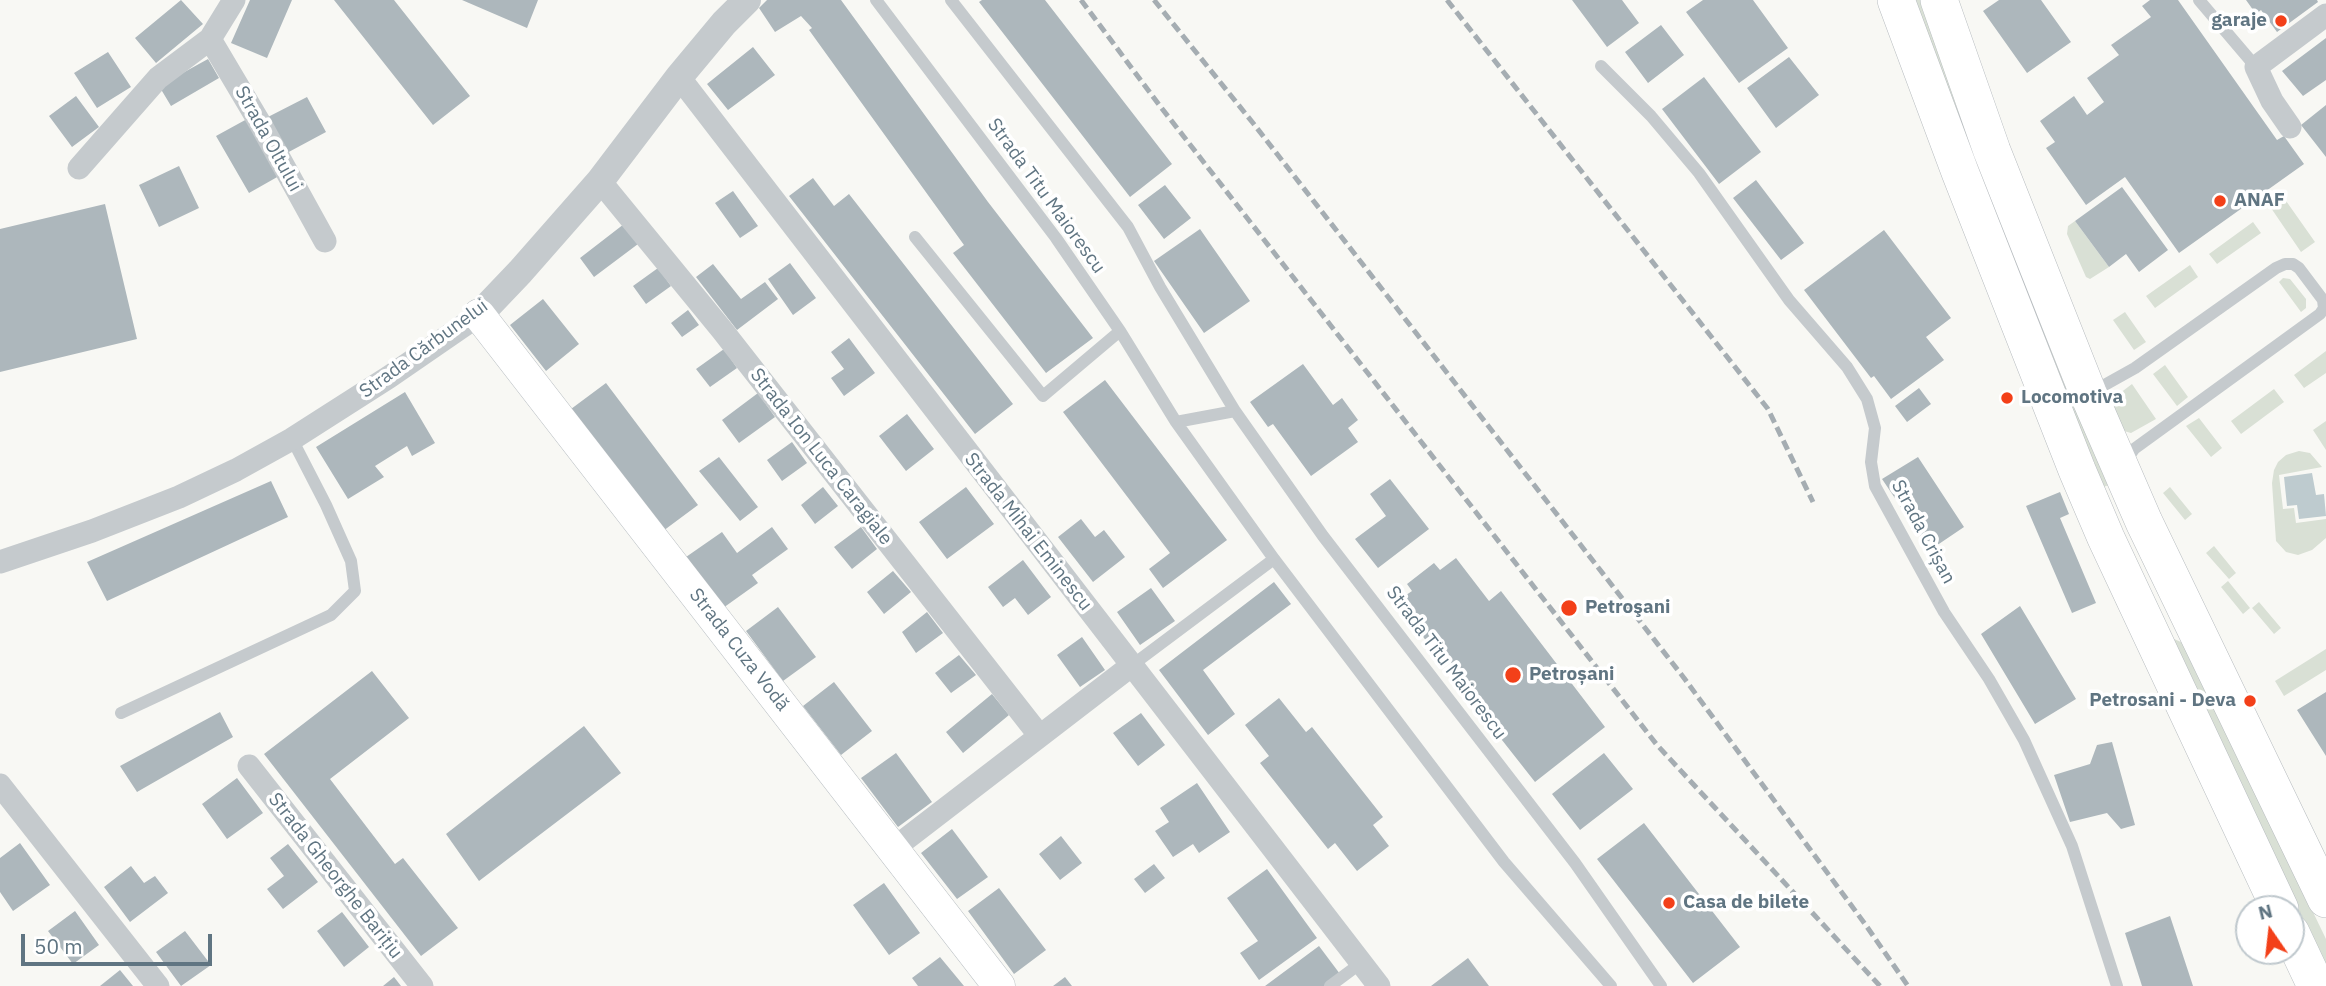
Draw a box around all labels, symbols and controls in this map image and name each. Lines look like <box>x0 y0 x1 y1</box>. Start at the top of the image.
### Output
place label: garaje <box>2211 10 2267 32</box>
marker: garaje <box>2273 13 2289 29</box>
street label: Strada Oltului <box>230 82 306 196</box>
street label: Strada Titu Maiorescu <box>982 114 1110 278</box>
place label: ANAF <box>2234 190 2285 212</box>
marker: ANAF <box>2212 193 2228 209</box>
street label: Strada Cărbunelui <box>355 295 493 403</box>
street label: Strada Ion Luca Caragiale <box>745 364 897 550</box>
place label: Locomotiva <box>2021 387 2123 409</box>
marker: Locomotiva <box>1999 390 2015 406</box>
street label: Strada Mihai Eminescu <box>959 449 1097 615</box>
street label: Strada Crișan <box>1886 476 1960 588</box>
street label: Strada Titu Maiorescu <box>1381 582 1511 744</box>
street label: Strada Cuza Vodă <box>684 584 794 716</box>
place label: Petroşani <box>1585 597 1670 619</box>
marker: Petroşani <box>1559 598 1579 618</box>
place label: Petroșani <box>1529 664 1614 686</box>
marker: Petroșani <box>1503 665 1523 685</box>
place label: Petrosani - Deva <box>2089 690 2236 712</box>
marker: Petrosani - Deva <box>2242 693 2258 709</box>
street label: Strada Gheorghe Barițiu <box>263 789 407 963</box>
place label: Casa de bilete <box>1683 892 1809 914</box>
marker: Casa de bilete <box>1661 895 1677 911</box>
north arrow <box>2235 895 2305 965</box>
text: N <box>2256 898 2275 925</box>
scale bar <box>24 920 215 964</box>
text: 50 m <box>34 932 83 960</box>

